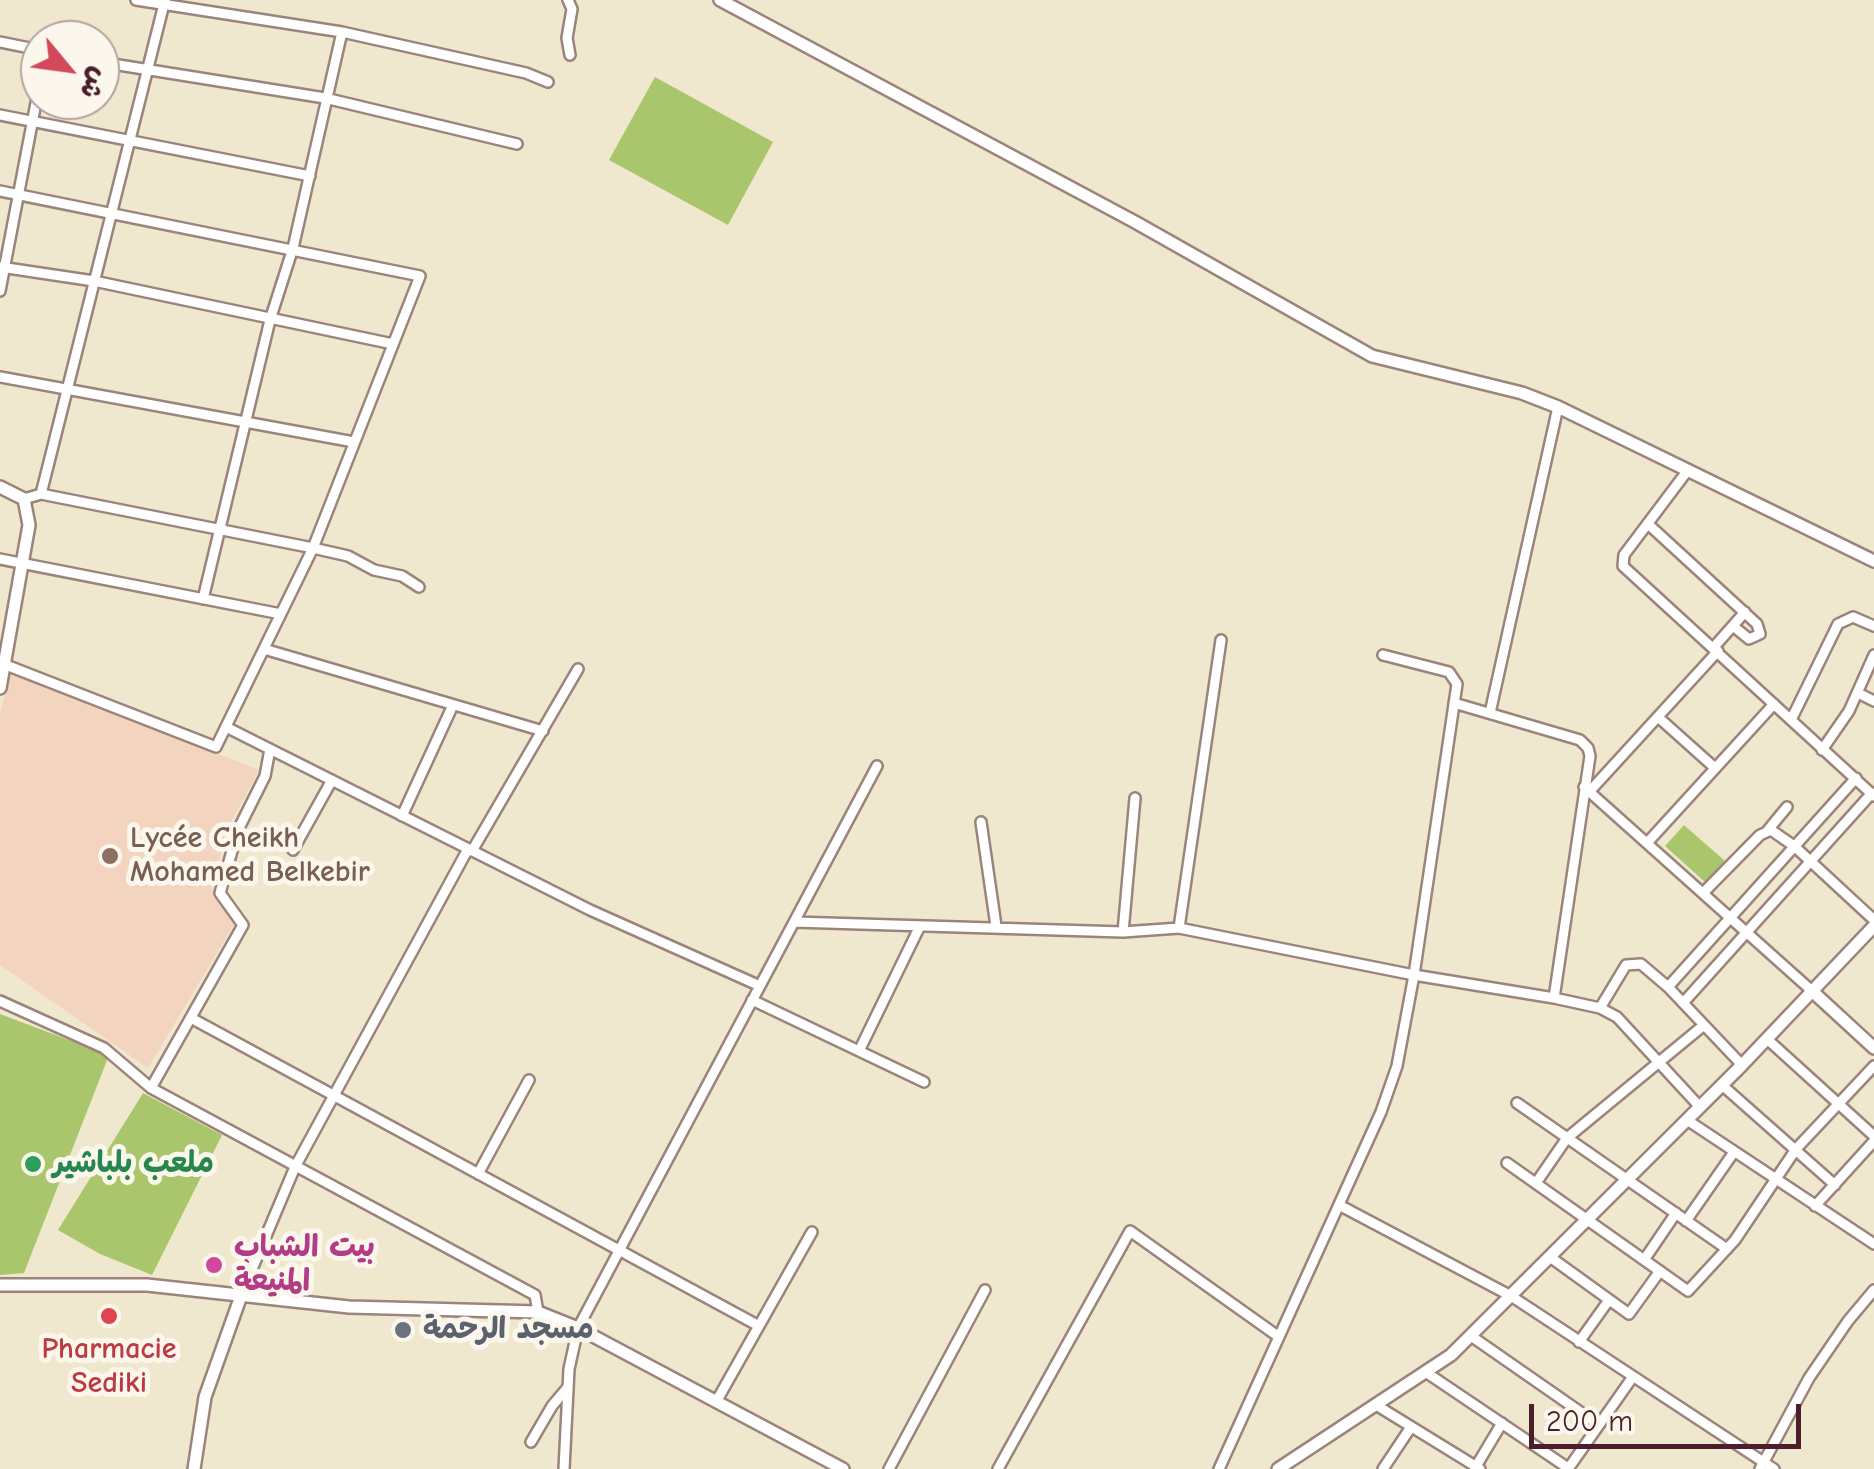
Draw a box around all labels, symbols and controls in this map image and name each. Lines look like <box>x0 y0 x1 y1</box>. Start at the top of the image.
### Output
north arrow <box>20 20 120 120</box>
text: ش <box>73 62 116 105</box>
place label: Lycée Cheikh Mohamed Belkebir <box>130 821 370 892</box>
marker: Lycée Cheikh Mohamed Belkebir <box>99 845 121 867</box>
place label: ملعب بلباشير <box>53 1146 214 1182</box>
marker: ملعب بلباشير <box>22 1153 44 1175</box>
place label: بيت الشباب المنيعة <box>234 1230 375 1300</box>
marker: بيت الشباب المنيعة <box>203 1254 225 1276</box>
marker: Pharmacie Sediki <box>98 1305 120 1327</box>
place label: مسجد الرحمة <box>423 1312 594 1348</box>
marker: مسجد الرحمة <box>392 1319 414 1341</box>
place label: Pharmacie Sediki <box>42 1332 176 1402</box>
scale bar <box>1534 1384 1806 1446</box>
text: 200 m <box>1546 1404 1633 1439</box>

